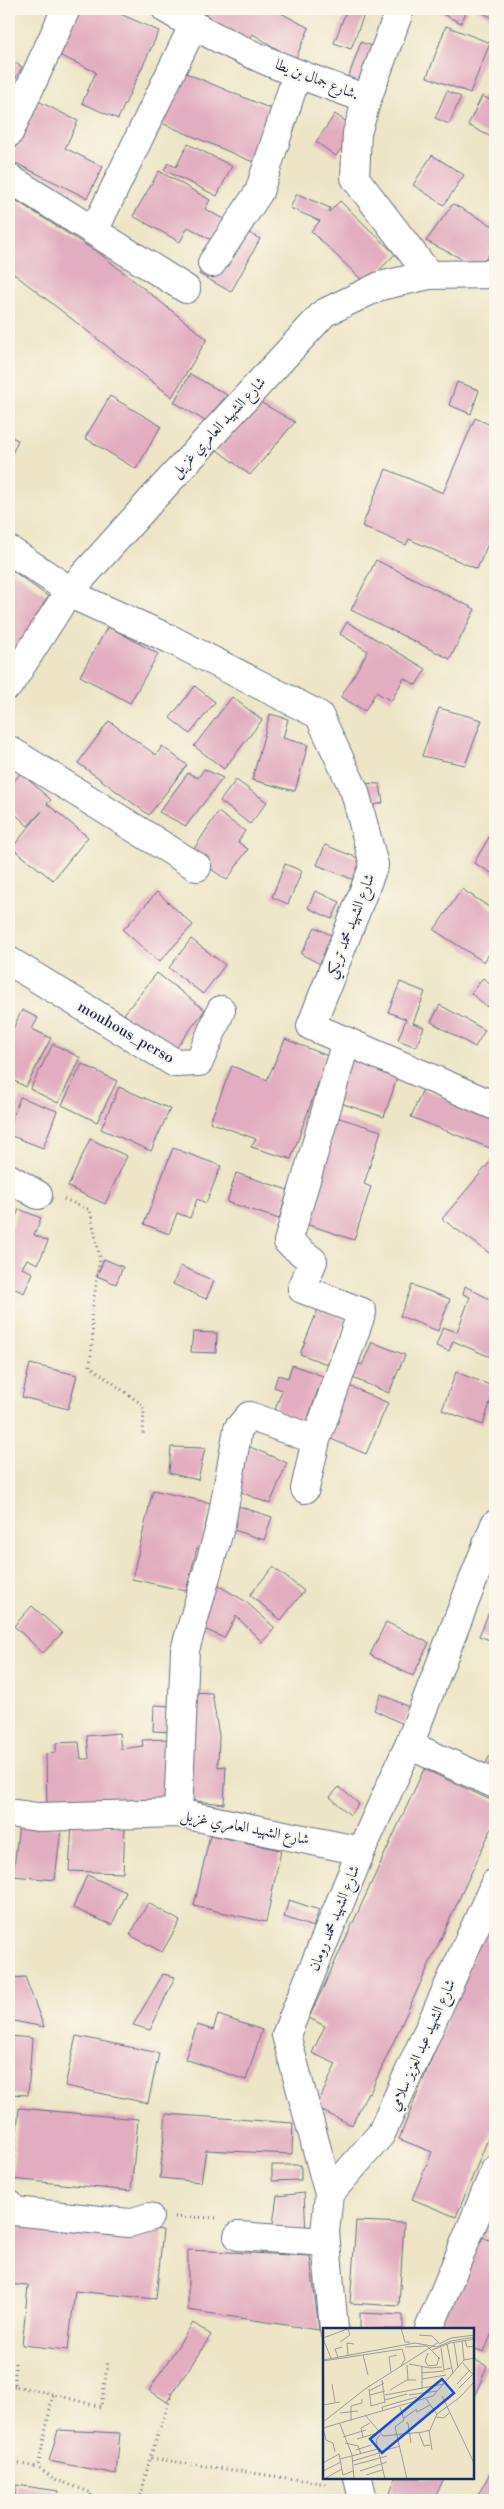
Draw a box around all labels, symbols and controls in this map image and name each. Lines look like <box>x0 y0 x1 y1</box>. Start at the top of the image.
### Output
street label: شارع جمال بن يطا. <box>271 55 361 107</box>
street label: شارع الشهيد العامري غزيل <box>167 373 272 484</box>
street label: شارع الشهيد محمد تريكي <box>322 871 383 983</box>
street label: mouhous_perso <box>74 997 177 1068</box>
street label: شارع الشهيد العامري غزيل <box>178 1806 311 1852</box>
street label: شارع الشهيد محمد رومان <box>305 1863 367 1975</box>
street label: شارع الشهيد عبد العزيز سلامي <box>385 1976 463 2115</box>
inset map <box>323 2328 474 2479</box>

